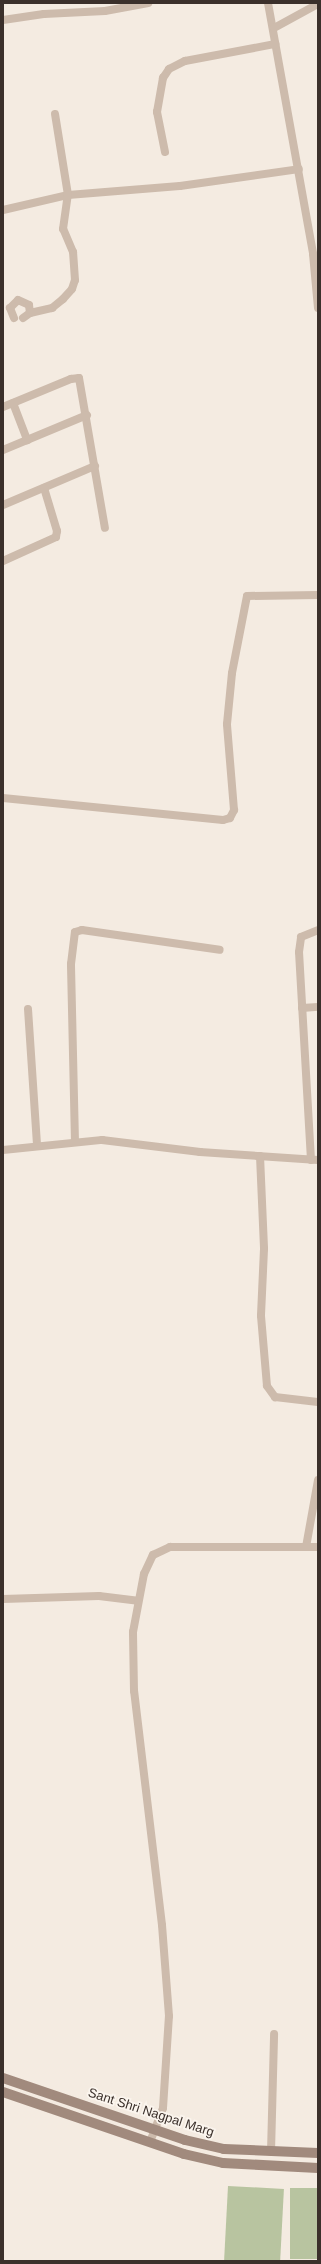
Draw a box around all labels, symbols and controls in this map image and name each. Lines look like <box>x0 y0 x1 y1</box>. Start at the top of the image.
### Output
street label: Sant Shri Nagpal Marg <box>86 2085 216 2141</box>

